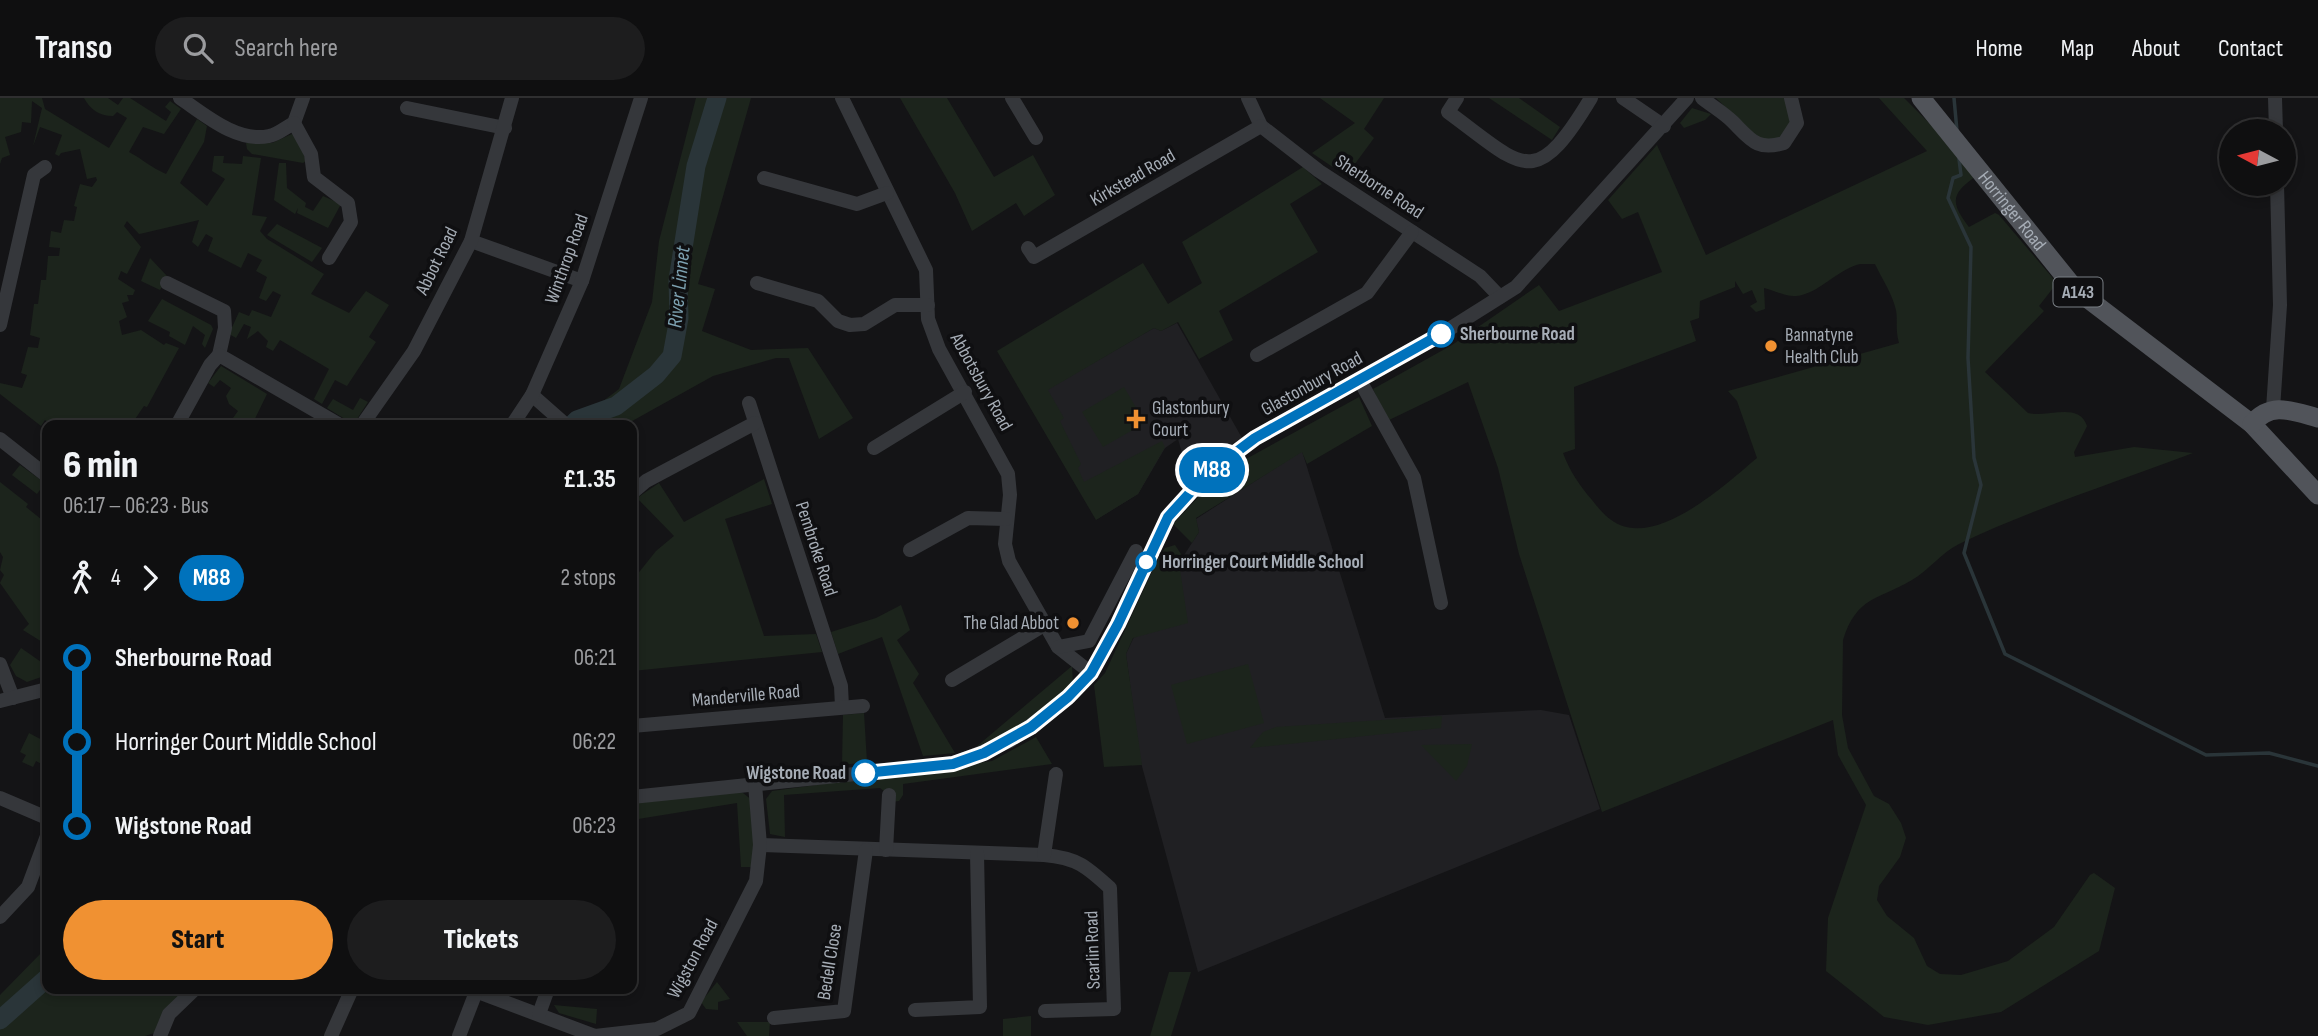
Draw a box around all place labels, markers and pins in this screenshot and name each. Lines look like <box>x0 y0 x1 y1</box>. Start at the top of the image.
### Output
marker: Sherbourne Road <box>1428 321 1454 347</box>
place label: Sherbourne Road <box>1460 323 1575 346</box>
place label: Bannatyne Health Club <box>1785 324 1859 369</box>
marker: Bannatyne Health Club <box>1763 338 1779 354</box>
place label: Glastonbury Court <box>1152 397 1230 442</box>
marker: Glastonbury Court <box>1126 409 1146 429</box>
place label: Horringer Court Middle School <box>1162 551 1364 574</box>
marker: Horringer Court Middle School <box>1136 552 1156 572</box>
place label: The Glad Abbot <box>964 612 1059 635</box>
marker: The Glad Abbot <box>1065 615 1081 631</box>
marker: Wigstone Road <box>852 760 878 786</box>
place label: Wigstone Road <box>746 762 846 785</box>

